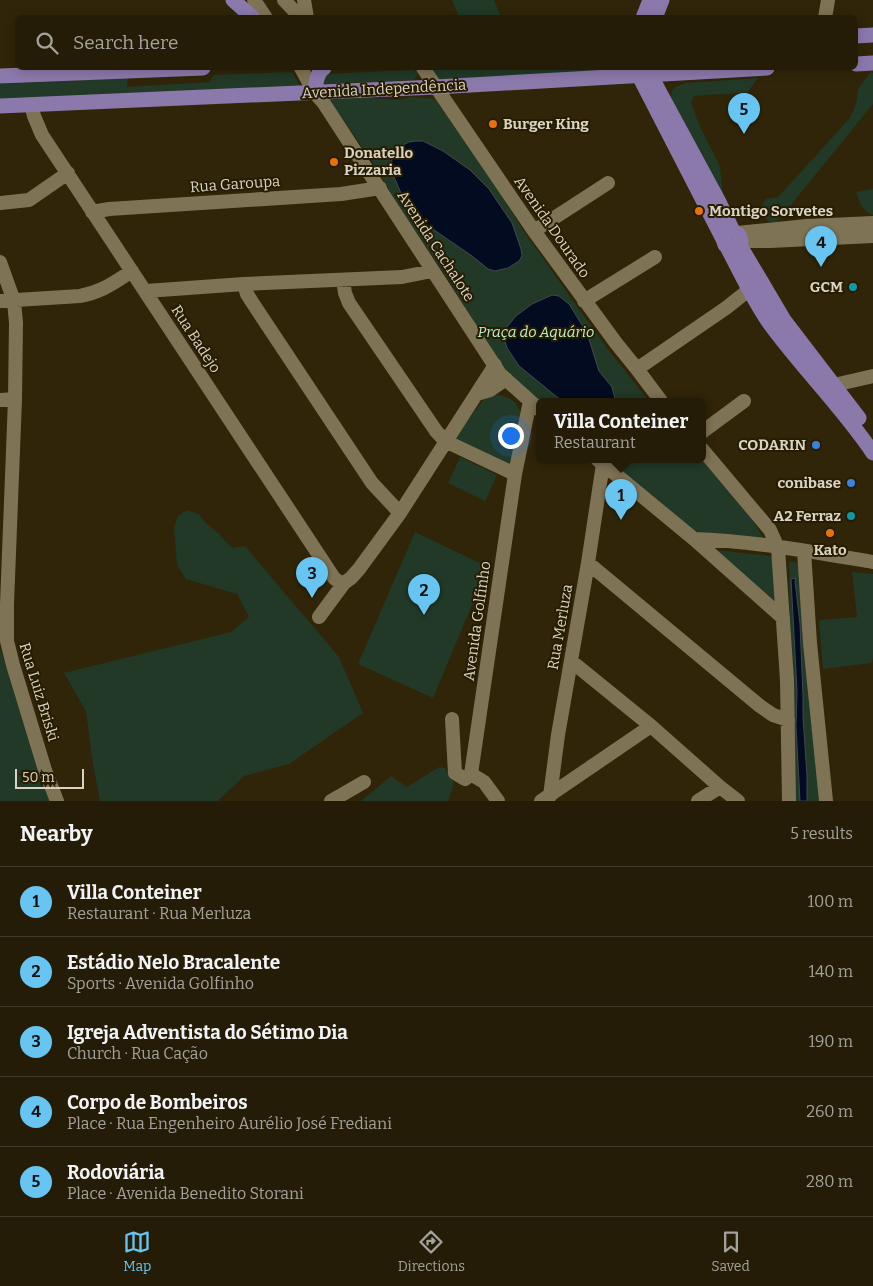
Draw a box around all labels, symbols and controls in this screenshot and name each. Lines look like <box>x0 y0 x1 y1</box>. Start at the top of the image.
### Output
search box <box>15 15 858 70</box>
icon: search <box>33 29 61 57</box>
text: Search here <box>73 31 178 54</box>
street label: Avenida Independência <box>301 76 467 102</box>
pin: 5 <box>728 93 760 134</box>
place label: Burger King <box>503 115 589 133</box>
marker: Burger King <box>487 118 499 130</box>
place label: Donatello Pizzaria <box>344 144 414 179</box>
marker: Donatello Pizzaria <box>328 156 340 168</box>
street label: Rua Garoupa <box>189 172 281 196</box>
street label: Avenida Dourado <box>510 173 594 281</box>
street label: Avenida Cachalote <box>393 187 479 305</box>
place label: Montigo Sorvetes <box>709 202 833 220</box>
marker: Montigo Sorvetes <box>693 205 705 217</box>
pin: 4 <box>805 226 837 267</box>
place label: GCM <box>810 278 843 296</box>
marker: GCM <box>847 281 859 293</box>
street label: Rua Badejo <box>167 302 225 376</box>
park label: Praça do Aquário <box>478 323 594 341</box>
popup <box>536 398 706 463</box>
text: Villa Conteiner <box>554 410 688 433</box>
your location <box>498 423 524 449</box>
text: Restaurant <box>554 433 636 452</box>
place label: CODARIN <box>738 436 806 454</box>
marker: CODARIN <box>810 439 822 451</box>
place label: conibase <box>778 474 841 492</box>
marker: conibase <box>845 477 857 489</box>
pin: 1 <box>605 479 637 520</box>
place label: A2 Ferraz <box>774 507 841 525</box>
marker: A2 Ferraz <box>845 510 857 522</box>
marker: Kato <box>824 527 836 539</box>
place label: Kato <box>813 541 847 559</box>
pin: 3 <box>296 557 328 598</box>
street label: Avenida Golfinho <box>460 560 494 682</box>
pin: 2 <box>408 574 440 615</box>
street label: Rua Merluza <box>544 583 576 671</box>
street label: Rua Luiz Briski <box>15 640 63 744</box>
scale bar <box>15 766 84 789</box>
text: 50 m <box>22 769 55 786</box>
text: Nearby <box>20 821 93 847</box>
text: 5 results <box>790 824 853 843</box>
text: Villa Conteiner <box>67 881 202 904</box>
text: 1 <box>33 892 39 911</box>
text: 100 m <box>808 892 853 911</box>
text: Restaurant · Rua Merluza <box>67 904 251 923</box>
text: Estádio Nelo Bracalente <box>67 951 280 974</box>
text: 2 <box>31 962 41 981</box>
text: 140 m <box>808 962 853 981</box>
text: Sports · Avenida Golfinho <box>67 974 254 993</box>
text: Igreja Adventista do Sétimo Dia <box>67 1021 348 1044</box>
text: 3 <box>31 1032 41 1051</box>
text: 190 m <box>808 1032 853 1051</box>
text: Church · Rua Cação <box>67 1044 208 1063</box>
text: Corpo de Bombeiros <box>67 1091 248 1114</box>
text: 4 <box>31 1102 41 1121</box>
text: 260 m <box>806 1102 853 1121</box>
text: Place · Rua Engenheiro Aurélio José Frediani <box>67 1114 392 1133</box>
text: Rodoviária <box>67 1161 165 1184</box>
text: 5 <box>32 1172 40 1191</box>
text: 280 m <box>806 1172 853 1191</box>
text: Place · Avenida Benedito Storani <box>67 1184 304 1203</box>
tab: Map <box>123 1228 151 1275</box>
tab: Directions <box>398 1228 465 1275</box>
tab: Saved <box>711 1228 750 1275</box>

